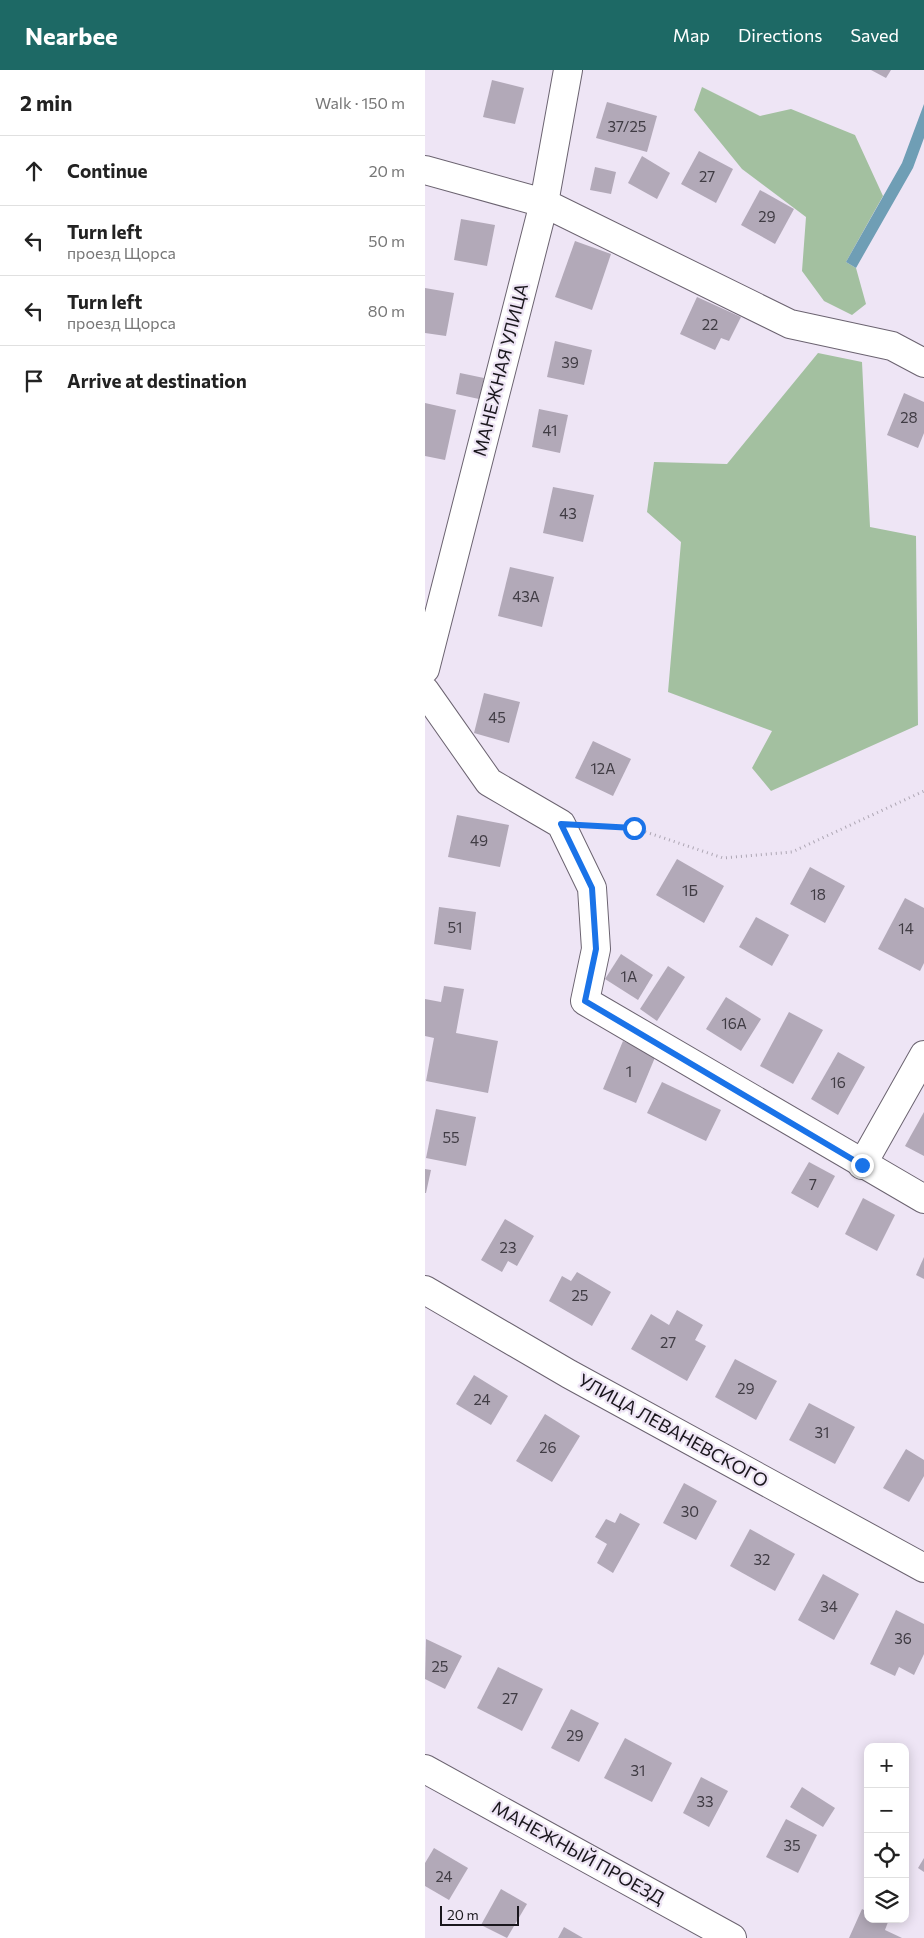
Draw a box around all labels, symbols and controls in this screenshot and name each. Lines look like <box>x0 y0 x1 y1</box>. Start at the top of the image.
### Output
text: Nearbee <box>25 21 118 50</box>
text: Map <box>673 24 710 46</box>
text: Directions <box>738 24 822 46</box>
text: Saved <box>850 24 899 46</box>
text: 2 min <box>20 90 72 115</box>
text: Walk · 150 m <box>315 93 405 112</box>
house number: 37/25 <box>608 117 646 135</box>
icon: ahead <box>20 157 48 185</box>
text: Continue <box>67 159 147 182</box>
text: 20 m <box>369 161 405 180</box>
house number: 27 <box>699 167 715 185</box>
house number: 29 <box>758 207 776 225</box>
text: Turn left <box>67 220 142 243</box>
icon: left <box>20 227 48 255</box>
text: 50 m <box>368 231 405 250</box>
text: проезд Щорса <box>67 243 176 262</box>
street label: МАНЕЖНАЯ УЛИЦА <box>468 281 532 459</box>
text: Turn left <box>67 290 142 313</box>
icon: left <box>20 297 48 325</box>
text: 80 m <box>368 301 405 320</box>
text: проезд Щорса <box>67 313 176 332</box>
house number: 22 <box>702 315 718 333</box>
house number: 39 <box>561 353 579 371</box>
icon: arrive <box>20 367 48 395</box>
text: Arrive at destination <box>67 369 247 392</box>
house number: 28 <box>900 408 918 426</box>
house number: 41 <box>543 421 557 439</box>
house number: 43 <box>559 504 577 522</box>
house number: 43А <box>512 587 540 605</box>
house number: 45 <box>488 708 506 726</box>
house number: 12А <box>590 759 616 777</box>
route start <box>623 817 646 840</box>
house number: 49 <box>470 831 488 849</box>
house number: 1Б <box>682 881 698 899</box>
house number: 18 <box>810 885 826 903</box>
house number: 51 <box>447 918 463 936</box>
house number: 14 <box>898 919 914 937</box>
house number: 1А <box>621 967 637 985</box>
house number: 16А <box>721 1014 747 1032</box>
house number: 1 <box>626 1062 632 1080</box>
house number: 16 <box>830 1073 846 1091</box>
house number: 55 <box>442 1128 460 1146</box>
route end <box>851 1154 874 1177</box>
house number: 7 <box>809 1175 817 1193</box>
house number: 23 <box>500 1238 516 1256</box>
house number: 25 <box>572 1286 588 1304</box>
house number: 27 <box>660 1333 676 1351</box>
street label: УЛИЦА ЛЕВАНЕВСКОГО <box>575 1369 772 1492</box>
house number: 29 <box>737 1379 755 1397</box>
house number: 24 <box>473 1390 491 1408</box>
house number: 31 <box>815 1423 829 1441</box>
house number: 26 <box>539 1438 557 1456</box>
house number: 30 <box>681 1502 699 1520</box>
house number: 32 <box>754 1550 770 1568</box>
house number: 34 <box>820 1597 838 1615</box>
house number: 36 <box>894 1629 912 1647</box>
house number: 25 <box>432 1657 448 1675</box>
house number: 27 <box>502 1689 518 1707</box>
house number: 29 <box>566 1726 584 1744</box>
map controls <box>864 1743 909 1923</box>
button: + <box>864 1743 909 1788</box>
house number: 31 <box>631 1761 645 1779</box>
button: − <box>864 1788 909 1833</box>
house number: 33 <box>696 1792 714 1810</box>
street label: МАНЕЖНЫЙ ПРОЕЗД <box>489 1796 668 1909</box>
button: locate <box>864 1833 909 1878</box>
house number: 35 <box>783 1836 801 1854</box>
house number: 24 <box>435 1867 453 1885</box>
button: layers <box>864 1878 909 1923</box>
scale bar <box>440 1903 519 1926</box>
text: 20 m <box>447 1906 479 1923</box>

